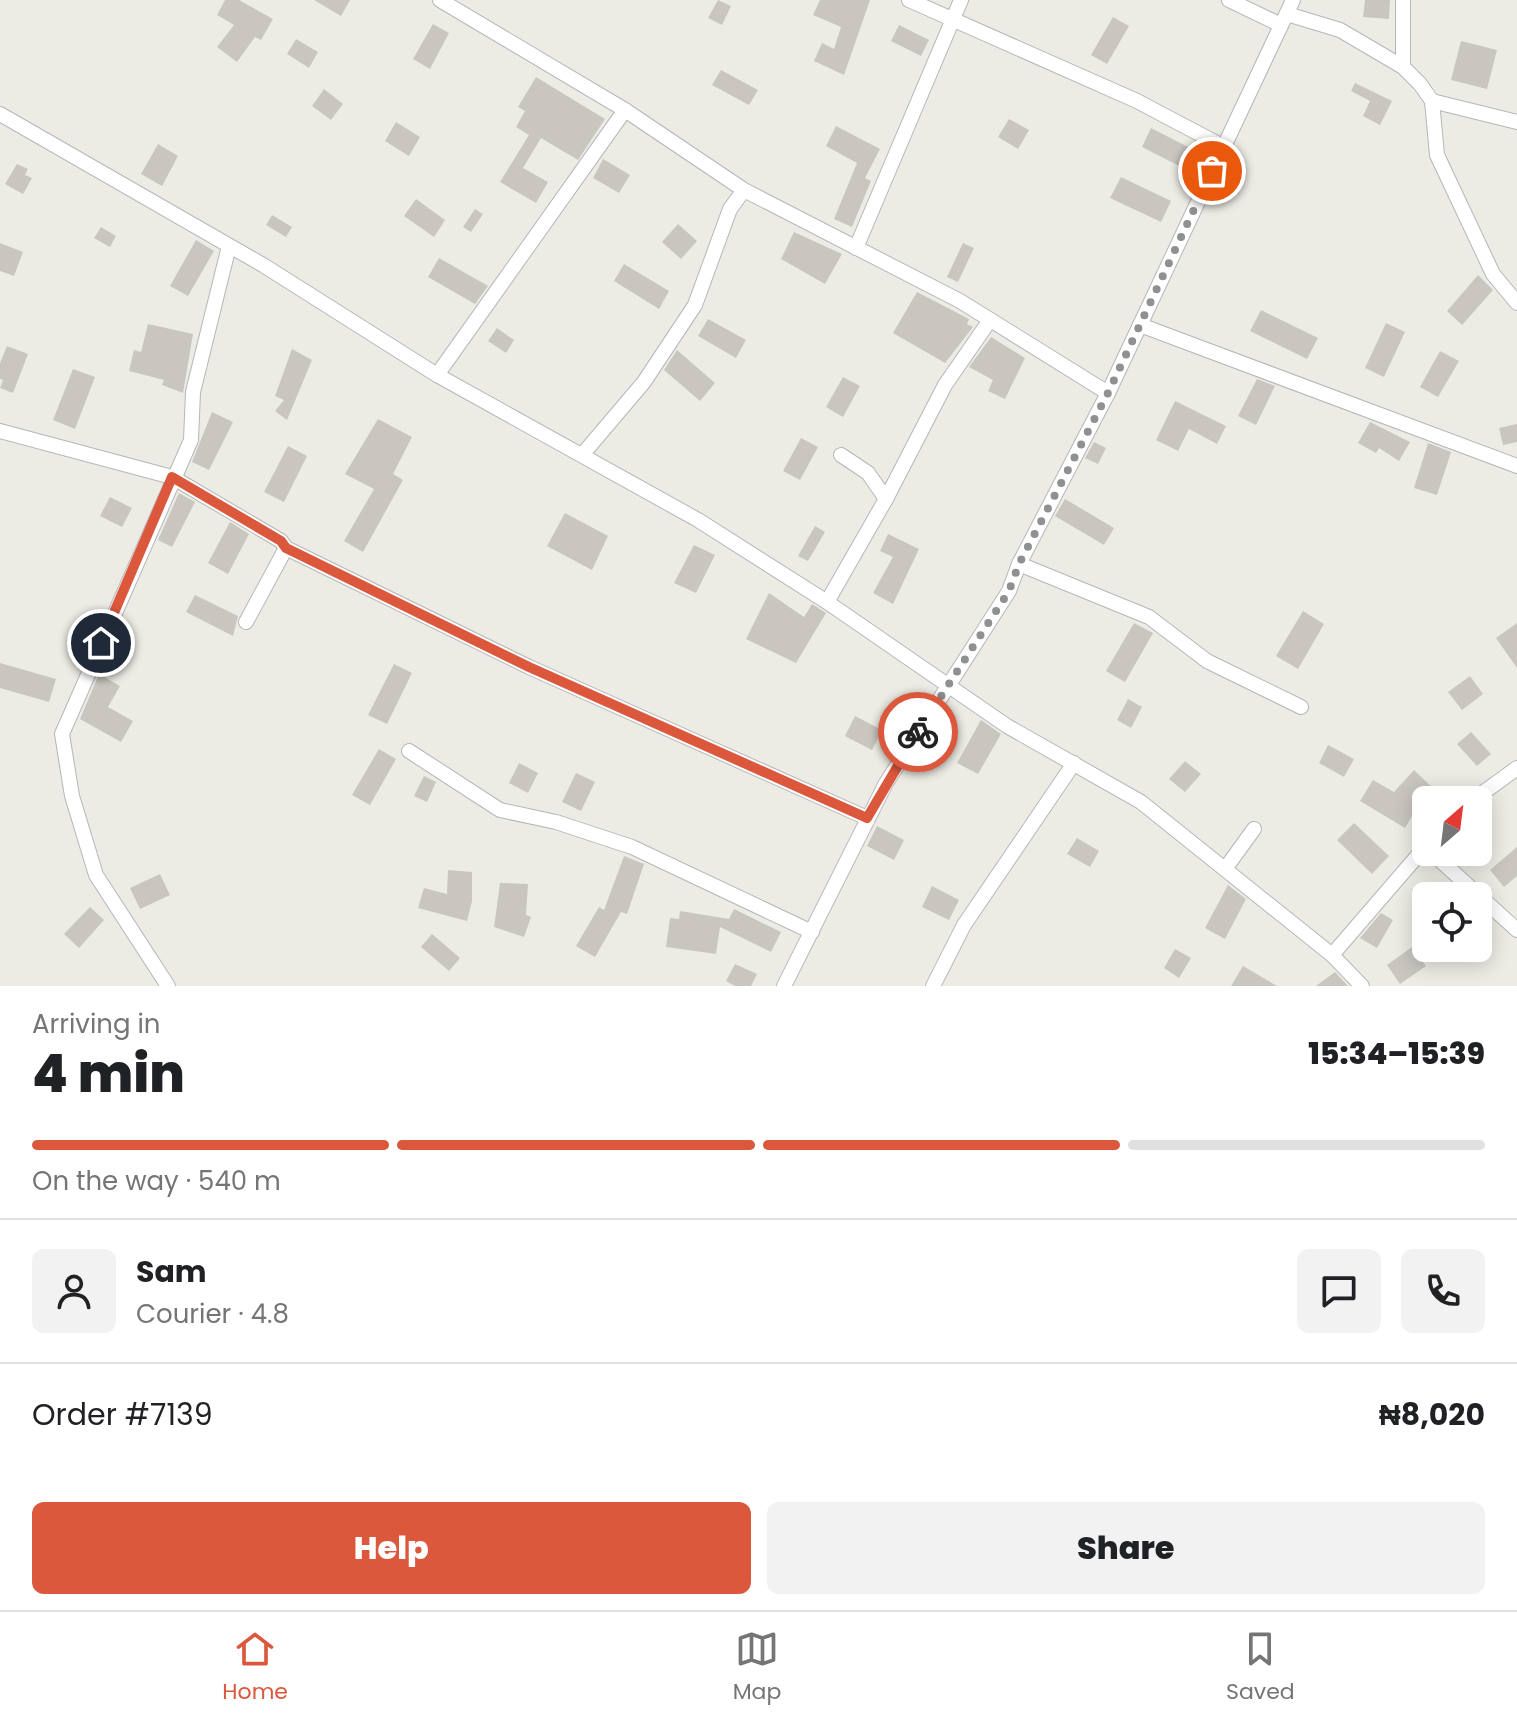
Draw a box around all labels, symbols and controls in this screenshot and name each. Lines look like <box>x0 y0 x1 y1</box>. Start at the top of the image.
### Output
pin <box>1178 137 1246 205</box>
icon: bag <box>1190 149 1234 193</box>
pin <box>67 609 135 677</box>
icon: home <box>79 621 123 665</box>
courier <box>878 692 958 772</box>
icon: bike <box>896 710 940 754</box>
north arrow <box>1412 786 1492 866</box>
map controls <box>1412 786 1492 962</box>
button: locate <box>1412 882 1492 962</box>
text: Arriving in <box>32 1006 161 1042</box>
text: 15:34–15:39 <box>1308 1032 1485 1075</box>
text: 4 min <box>32 1037 185 1110</box>
text: On the way · 540 m <box>32 1163 281 1199</box>
button: person <box>32 1249 116 1333</box>
button: chat <box>1297 1249 1381 1333</box>
button: phone <box>1401 1249 1485 1333</box>
text: Sam <box>136 1250 207 1293</box>
text: Courier · 4.8 <box>136 1296 289 1332</box>
text: Order #7139 <box>32 1393 213 1436</box>
text: ₦8,020 <box>1379 1393 1485 1436</box>
button: Help <box>32 1502 751 1594</box>
button: Share <box>767 1502 1485 1594</box>
tab: Home <box>222 1627 288 1708</box>
tab: Map <box>733 1627 781 1708</box>
tab: Saved <box>1226 1627 1295 1708</box>

